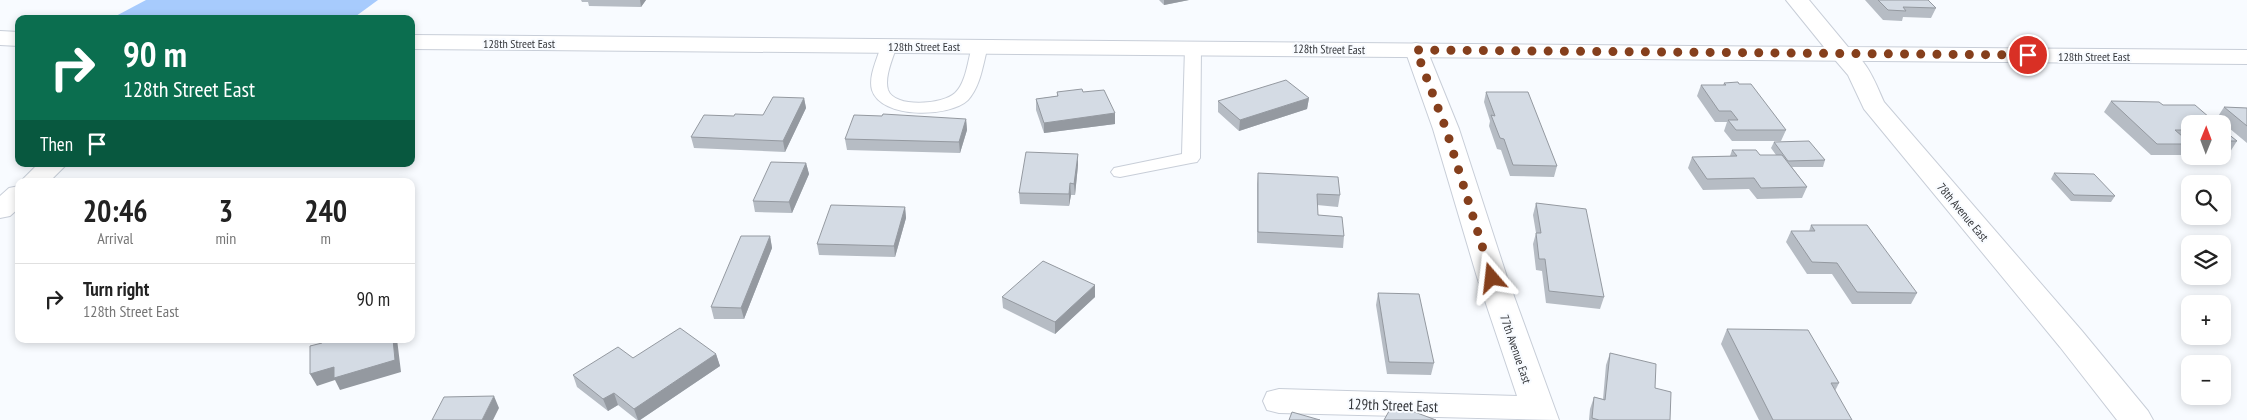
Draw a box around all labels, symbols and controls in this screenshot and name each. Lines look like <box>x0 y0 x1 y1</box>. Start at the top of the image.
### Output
text: 90 m <box>123 31 187 77</box>
pin <box>2007 34 2049 76</box>
icon: right <box>40 35 105 100</box>
street label: 128th Street East <box>483 36 556 51</box>
street label: 128th Street East <box>888 39 961 54</box>
street label: 128th Street East <box>1293 41 1366 57</box>
icon: arrive <box>2014 41 2042 69</box>
street label: 128th Street East <box>2058 49 2131 64</box>
text: 128th Street East <box>123 75 255 103</box>
north arrow <box>2181 115 2231 165</box>
map controls <box>2181 115 2231 405</box>
icon: arrive <box>83 130 111 158</box>
text: Then <box>40 132 73 156</box>
button: search <box>2181 175 2231 225</box>
street label: 78th Avenue East <box>1934 180 1992 245</box>
text: 20:46 <box>83 191 148 230</box>
text: 3 <box>219 191 233 230</box>
text: 240 <box>304 191 347 230</box>
text: Arrival <box>97 228 133 248</box>
text: min <box>215 228 236 248</box>
text: m <box>320 228 331 248</box>
button: layers <box>2181 235 2231 285</box>
position arrow <box>1465 251 1517 303</box>
text: Turn right <box>83 277 149 301</box>
icon: right <box>40 285 68 313</box>
text: 90 m <box>357 287 390 311</box>
button: + <box>2181 295 2231 345</box>
text: 128th Street East <box>83 301 179 321</box>
street label: 77th Avenue East <box>1497 313 1535 386</box>
button: − <box>2181 355 2231 405</box>
street label: 129th Street East <box>1348 394 1438 416</box>

